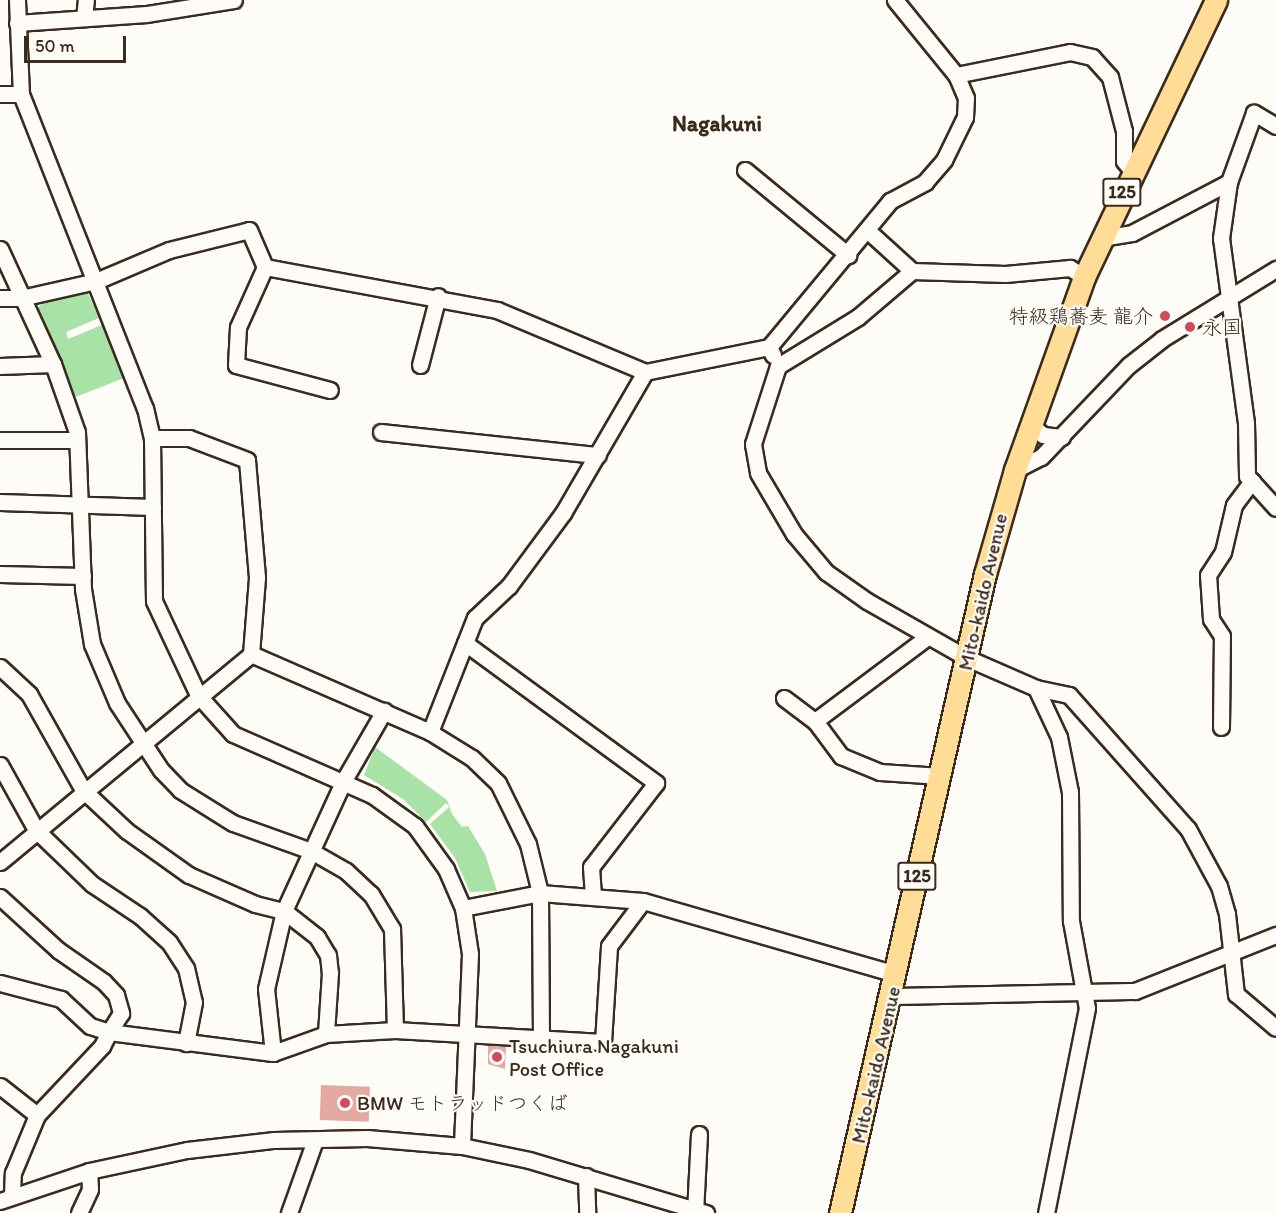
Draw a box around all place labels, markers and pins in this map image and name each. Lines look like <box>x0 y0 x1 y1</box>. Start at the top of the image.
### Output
place label: 特級鶏蕎麦 龍介 <box>1009 304 1153 328</box>
marker: 特級鶏蕎麦 龍介 <box>1158 309 1172 323</box>
place label: 永国 <box>1202 315 1242 339</box>
marker: 永国 <box>1183 320 1197 334</box>
place label: Tsuchiura Nagakuni Post Office <box>509 1034 679 1081</box>
marker: Tsuchiura Nagakuni Post Office <box>490 1050 504 1064</box>
place label: BMW モトラッドつくば <box>357 1091 568 1115</box>
marker: BMW モトラッドつくば <box>338 1096 352 1110</box>

